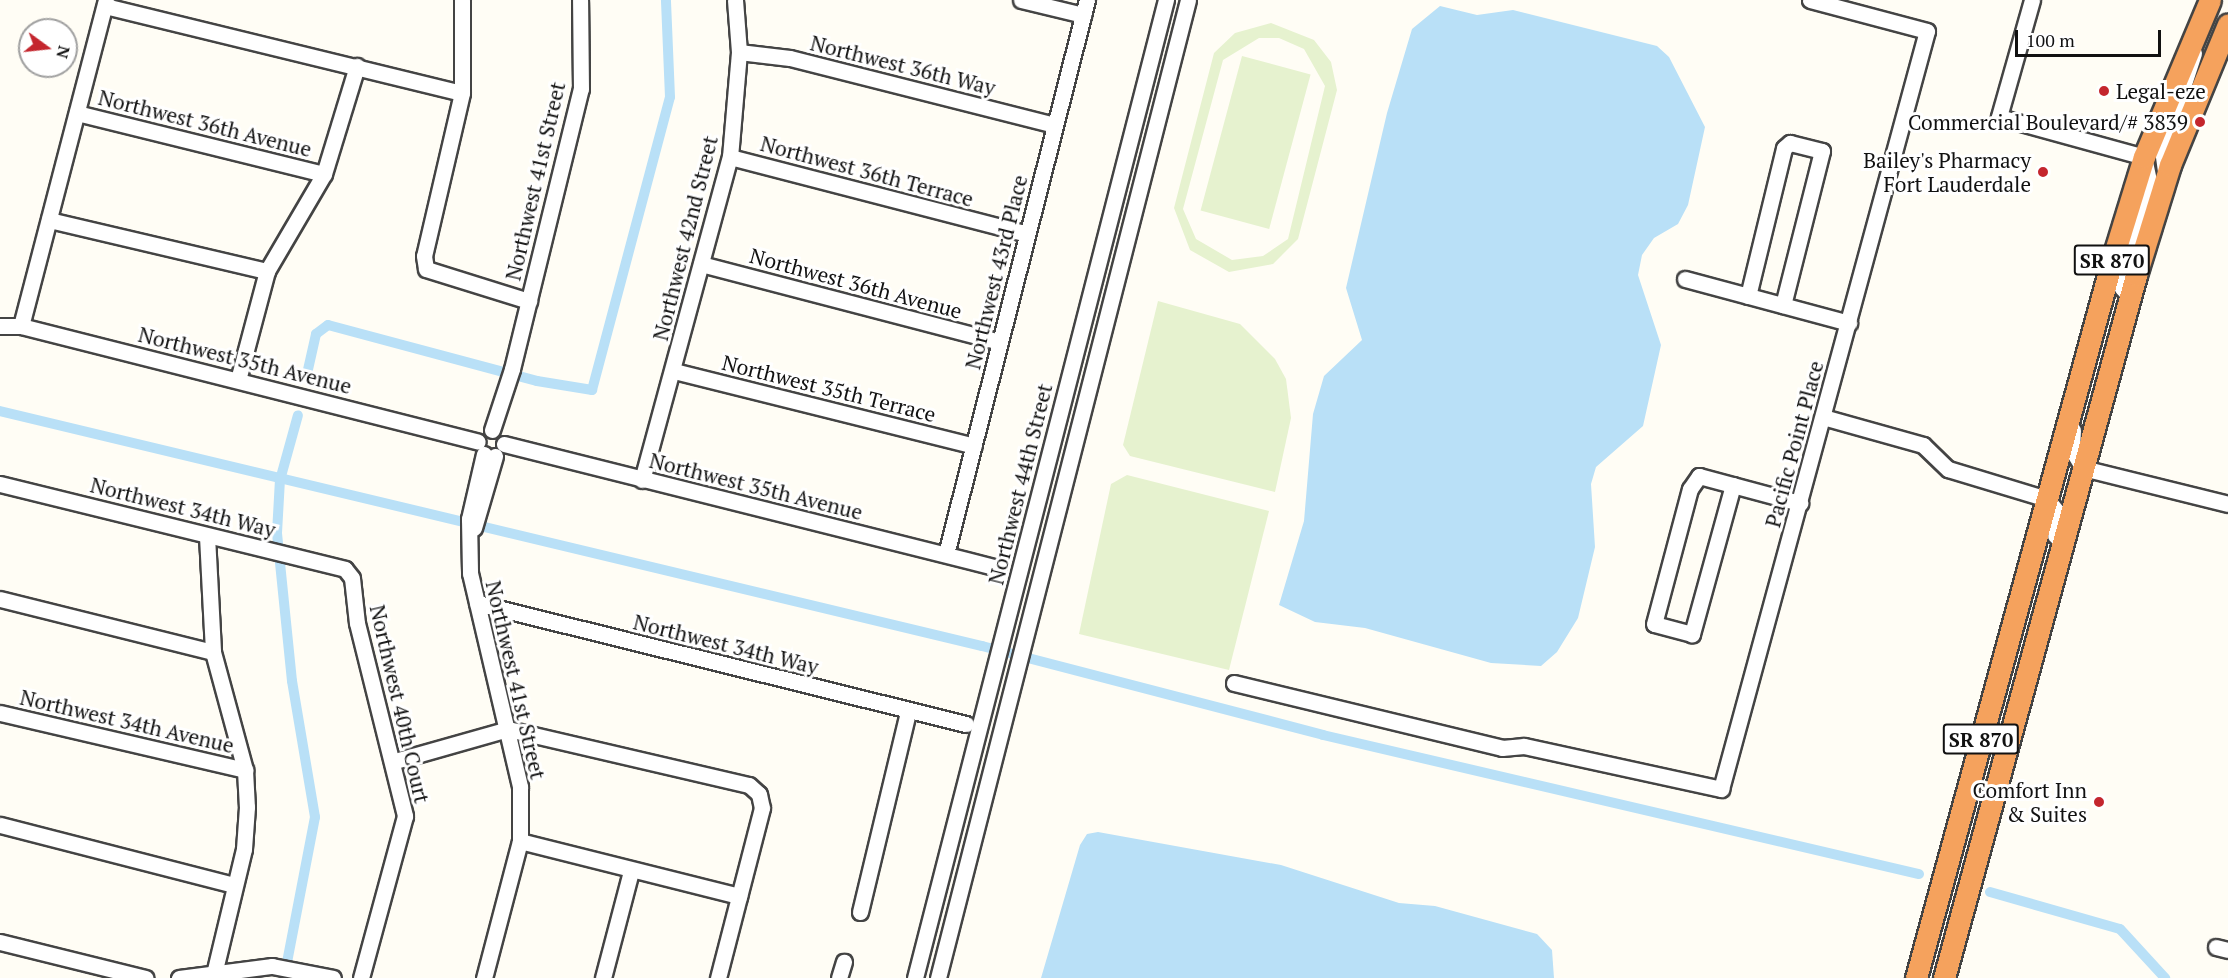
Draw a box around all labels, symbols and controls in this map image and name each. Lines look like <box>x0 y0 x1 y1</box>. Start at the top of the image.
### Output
north arrow <box>18 18 78 78</box>
scale bar <box>2018 18 2164 56</box>
text: 100 m <box>2026 28 2075 52</box>
street label: Northwest 36th Way <box>808 30 998 100</box>
text: N <box>51 43 76 61</box>
place label: Legal-eze <box>2116 78 2206 104</box>
street label: Northwest 41st Street <box>500 79 570 283</box>
street label: Northwest 36th Avenue <box>96 84 314 162</box>
marker: Legal-eze <box>2097 84 2111 98</box>
place label: Commercial Boulevard/# 3839 <box>1908 109 2188 135</box>
marker: Commercial Boulevard/# 3839 <box>2193 115 2207 129</box>
street label: Northwest 36th Terrace <box>758 130 976 212</box>
street label: Northwest 42nd Street <box>647 133 723 343</box>
place label: Bailey's Pharmacy Fort Lauderdale <box>1863 147 2031 197</box>
marker: Bailey's Pharmacy Fort Lauderdale <box>2036 165 2050 179</box>
street label: Northwest 43rd Place <box>960 172 1032 372</box>
street label: Northwest 36th Avenue <box>747 242 965 324</box>
road number: SR 870 <box>2073 243 2151 277</box>
street label: Northwest 35th Avenue <box>136 321 354 399</box>
street label: Northwest 35th Terrace <box>720 349 938 427</box>
street label: Pacific Point Place <box>1760 358 1828 530</box>
street label: Northwest 44th Street <box>983 381 1057 587</box>
street label: Northwest 35th Avenue <box>647 447 865 525</box>
street label: Northwest 34th Way <box>88 472 278 542</box>
street label: Northwest 41st Street <box>481 578 551 782</box>
street label: Northwest 40th Court <box>365 602 435 806</box>
street label: Northwest 34th Way <box>631 609 821 679</box>
street label: Northwest 34th Avenue <box>17 684 237 758</box>
road number: SR 870 <box>1942 722 2020 756</box>
place label: Comfort Inn & Suites <box>1973 777 2087 827</box>
marker: Comfort Inn & Suites <box>2092 795 2106 809</box>

